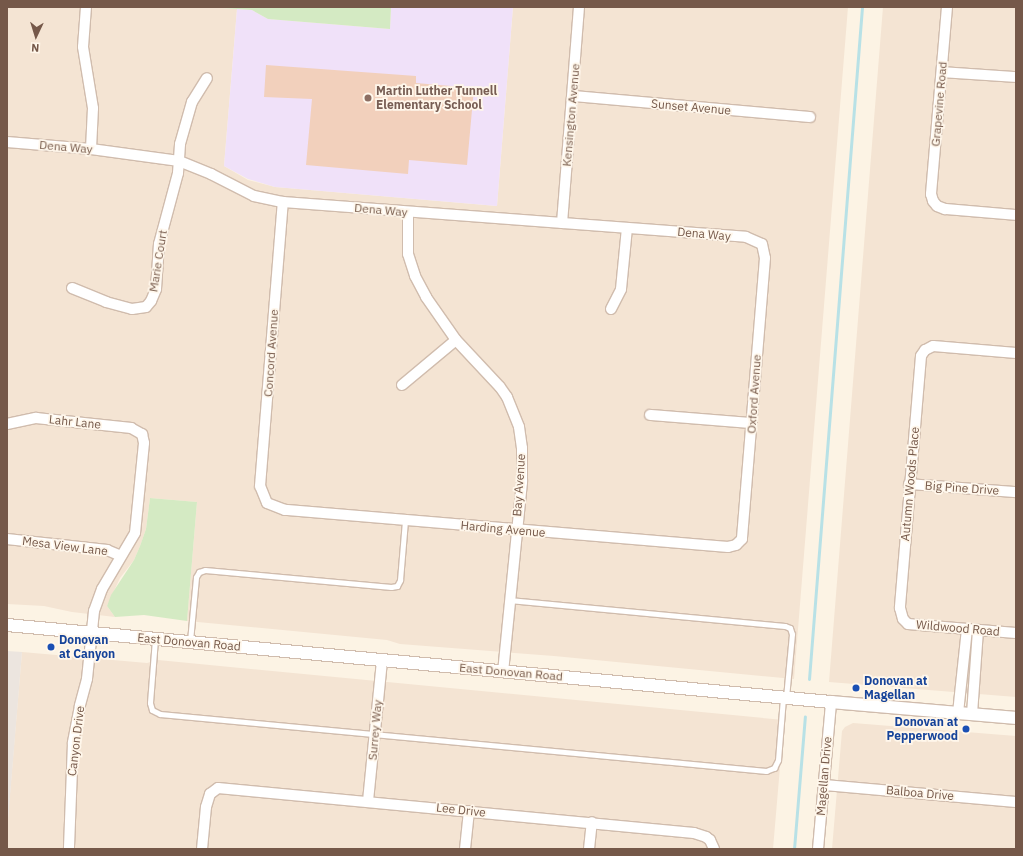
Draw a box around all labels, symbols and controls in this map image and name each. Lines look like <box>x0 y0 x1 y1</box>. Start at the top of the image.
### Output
north arrow <box>16 16 56 56</box>
text: N <box>31 41 40 55</box>
street label: Grapevine Road <box>928 61 950 147</box>
street label: Kensington Avenue <box>559 63 583 167</box>
place label: Martin Luther Tunnell Elementary School <box>376 84 497 112</box>
marker: Martin Luther Tunnell Elementary School <box>363 93 373 103</box>
street label: Sunset Avenue <box>650 96 732 118</box>
street label: Dena Way <box>39 137 93 157</box>
street label: Dena Way <box>354 200 408 220</box>
street label: Dena Way <box>677 224 731 244</box>
street label: Marie Court <box>146 229 170 293</box>
street label: Concord Avenue <box>261 309 281 397</box>
street label: Oxford Avenue <box>744 354 764 434</box>
street label: Lahr Lane <box>48 412 102 432</box>
street label: Autumn Woods Place <box>898 426 922 542</box>
street label: Bay Avenue <box>510 453 528 517</box>
street label: Big Pine Drive <box>924 478 1000 498</box>
street label: Harding Avenue <box>460 518 546 540</box>
street label: Mesa View Lane <box>21 534 109 558</box>
street label: Wildwood Road <box>916 617 1000 639</box>
street label: East Donovan Road <box>137 630 241 654</box>
place label: Donovan at Canyon <box>59 633 115 661</box>
marker: Donovan at Canyon <box>46 642 56 652</box>
street label: East Donovan Road <box>459 660 563 684</box>
place label: Donovan at Magellan <box>864 674 927 702</box>
marker: Donovan at Magellan <box>851 683 861 693</box>
street label: Surrey Way <box>365 699 385 761</box>
street label: Canyon Drive <box>65 705 87 777</box>
place label: Donovan at Pepperwood <box>887 715 958 743</box>
marker: Donovan at Pepperwood <box>961 724 971 734</box>
street label: Magellan Drive <box>813 736 835 816</box>
street label: Balboa Drive <box>885 783 955 803</box>
street label: Lee Drive <box>436 800 486 820</box>

